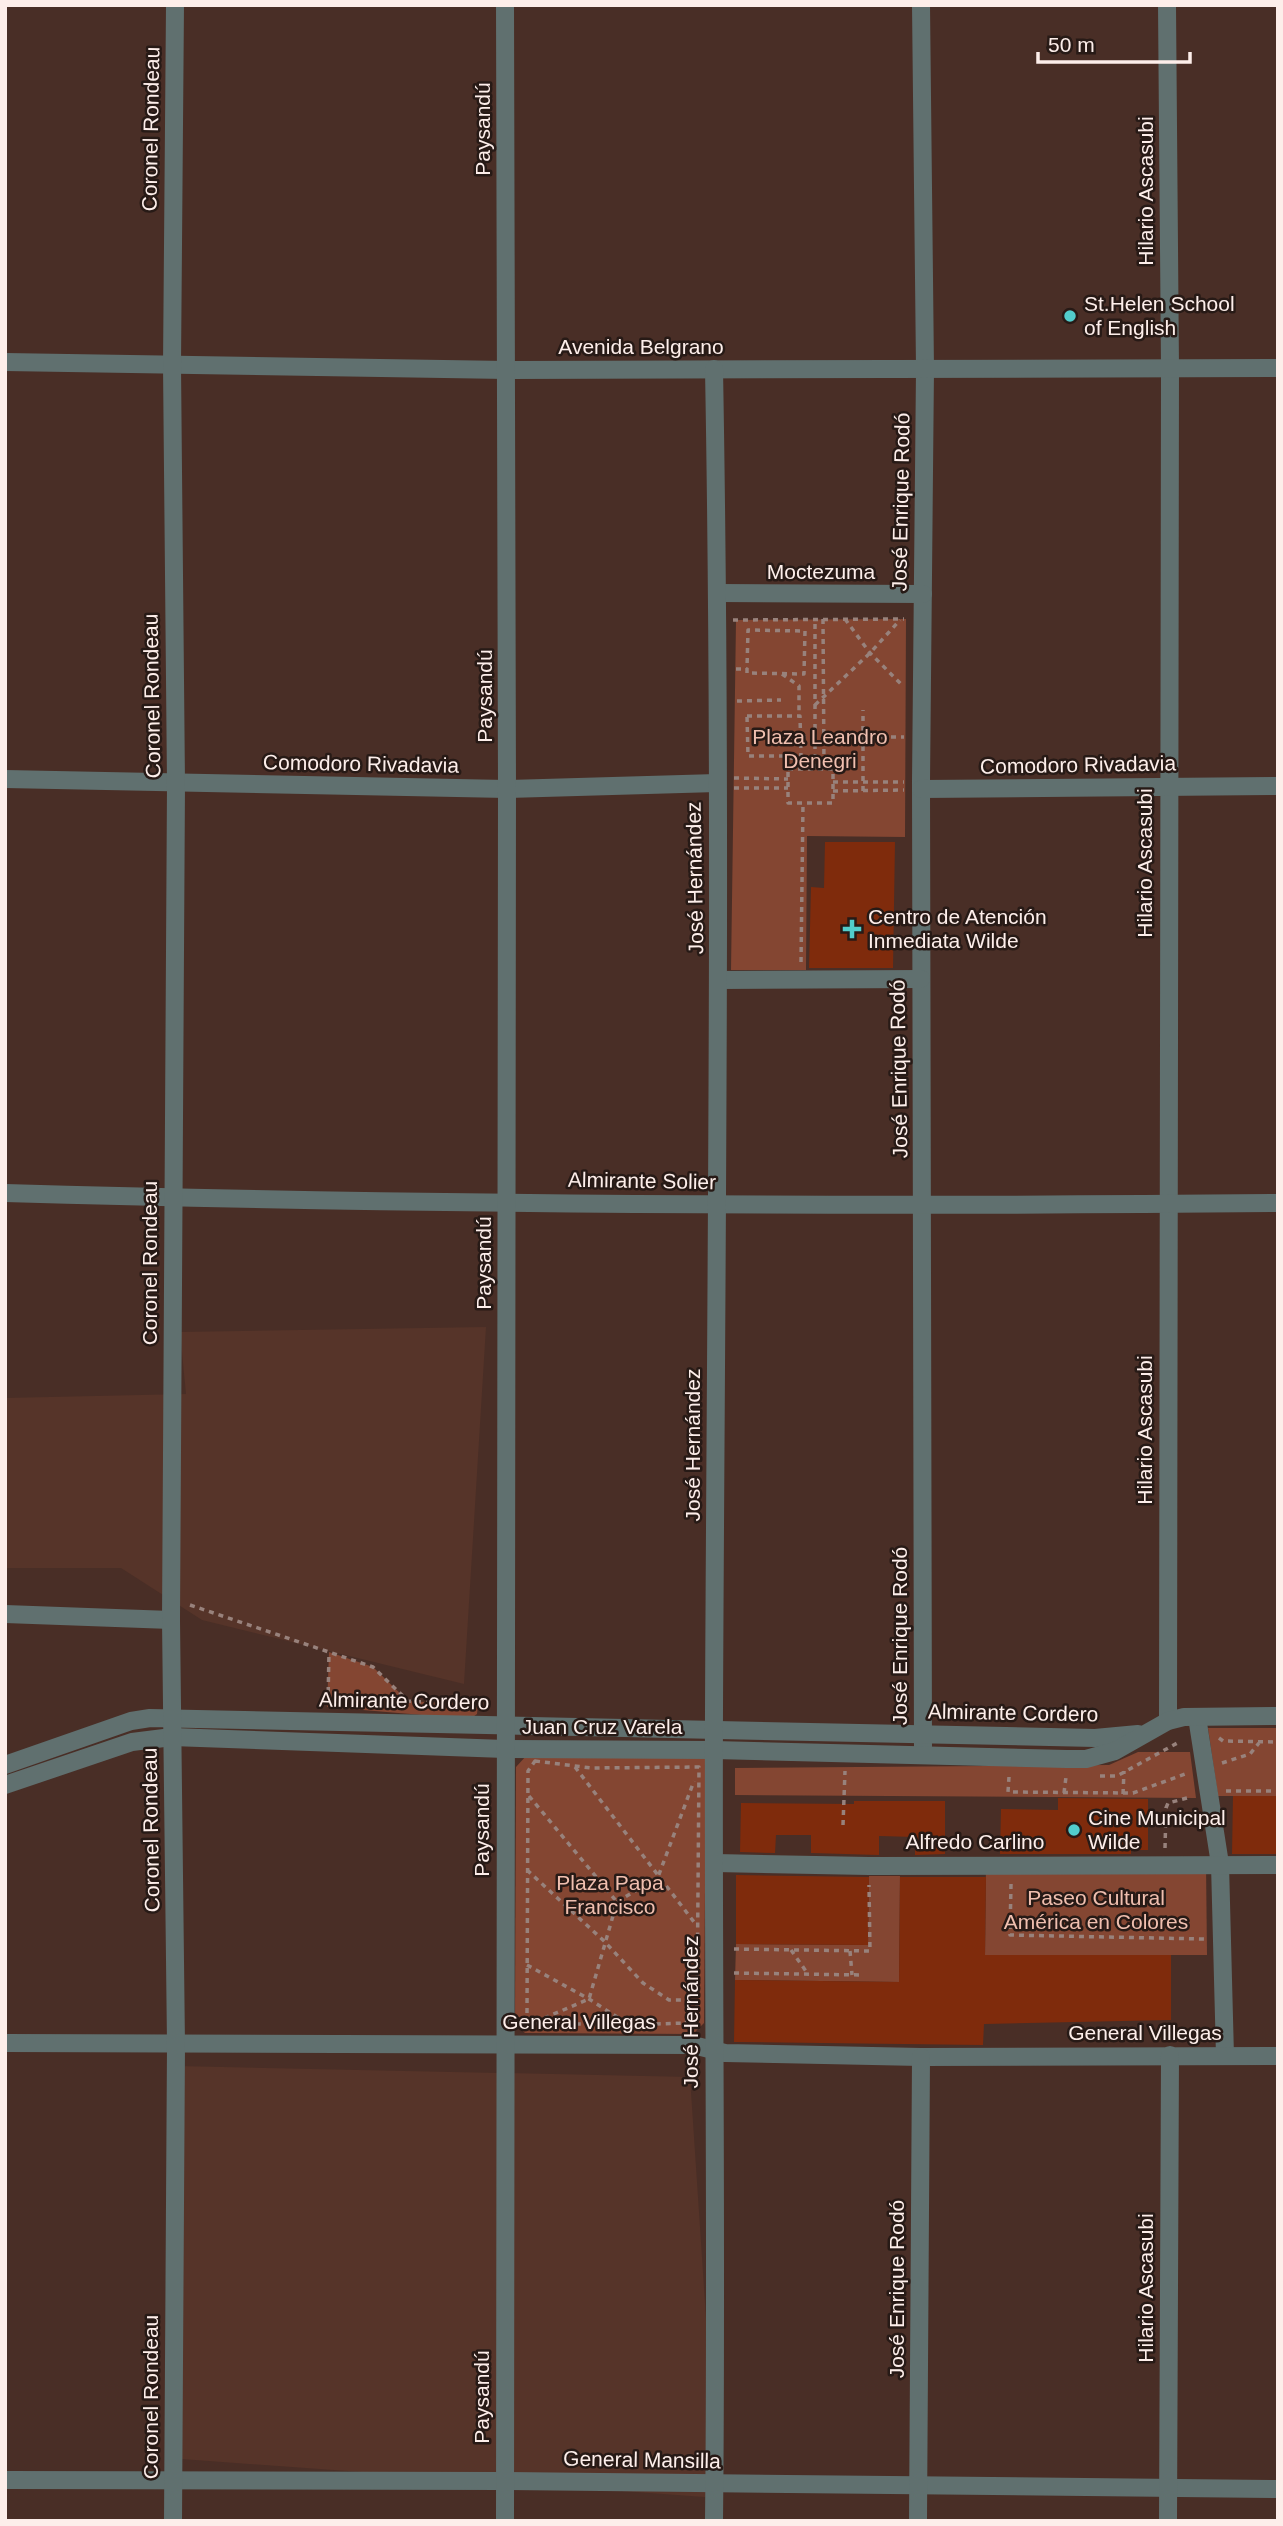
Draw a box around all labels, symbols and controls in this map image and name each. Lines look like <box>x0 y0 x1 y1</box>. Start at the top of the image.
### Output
scale bar <box>1038 21 1190 65</box>
text: 50 m <box>1048 33 1095 56</box>
street label: Coronel Rondeau <box>138 46 163 211</box>
street label: Paysandú <box>471 82 494 176</box>
street label: Hilario Ascasubi <box>1134 116 1157 266</box>
place label: St.Helen School of English <box>1084 292 1235 339</box>
marker: St.Helen School of English <box>1062 308 1078 324</box>
street label: Avenida Belgrano <box>558 335 724 358</box>
street label: José Enrique Rodó <box>887 412 914 591</box>
street label: Moctezuma <box>767 560 876 583</box>
street label: Coronel Rondeau <box>139 614 164 779</box>
street label: Paysandú <box>473 649 496 743</box>
park label: Plaza Leandro Denegri <box>752 725 888 772</box>
street label: Comodoro Rivadavia <box>263 750 460 777</box>
street label: Comodoro Rivadavia <box>980 751 1177 778</box>
street label: Hilario Ascasubi <box>1133 788 1156 938</box>
street label: José Hernández <box>682 801 707 955</box>
place label: Centro de Atención Inmediata Wilde <box>868 905 1047 952</box>
marker: Centro de Atención Inmediata Wilde <box>842 919 862 939</box>
street label: José Enrique Rodó <box>885 980 912 1159</box>
street label: Almirante Solier <box>568 1168 716 1193</box>
street label: Coronel Rondeau <box>138 1181 161 1345</box>
street label: Paysandú <box>472 1216 495 1310</box>
street label: Hilario Ascasubi <box>1133 1355 1156 1505</box>
street label: José Hernández <box>681 1369 704 1521</box>
street label: José Enrique Rodó <box>888 1547 911 1725</box>
street label: Almirante Cordero <box>319 1688 489 1713</box>
street label: Almirante Cordero <box>928 1700 1098 1725</box>
street label: Juan Cruz Varela <box>522 1715 683 1738</box>
street label: Coronel Rondeau <box>138 1748 163 1913</box>
street label: Paysandú <box>470 1783 493 1877</box>
place label: Cine Municipal Wilde <box>1088 1806 1226 1853</box>
marker: Cine Municipal Wilde <box>1066 1822 1082 1838</box>
street label: Alfredo Carlino <box>906 1830 1044 1853</box>
park label: Plaza Papa Francisco <box>556 1871 664 1918</box>
park label: Paseo Cultural América en Colores <box>1004 1886 1188 1933</box>
street label: José Hernández <box>679 1936 702 2088</box>
street label: General Villegas <box>502 2010 656 2033</box>
street label: General Villegas <box>1068 2021 1222 2044</box>
street label: José Enrique Rodó <box>885 2200 908 2378</box>
street label: Hilario Ascasubi <box>1134 2213 1157 2363</box>
street label: Coronel Rondeau <box>139 2315 162 2479</box>
street label: Paysandú <box>470 2350 493 2444</box>
street label: General Mansilla <box>563 2447 721 2472</box>

